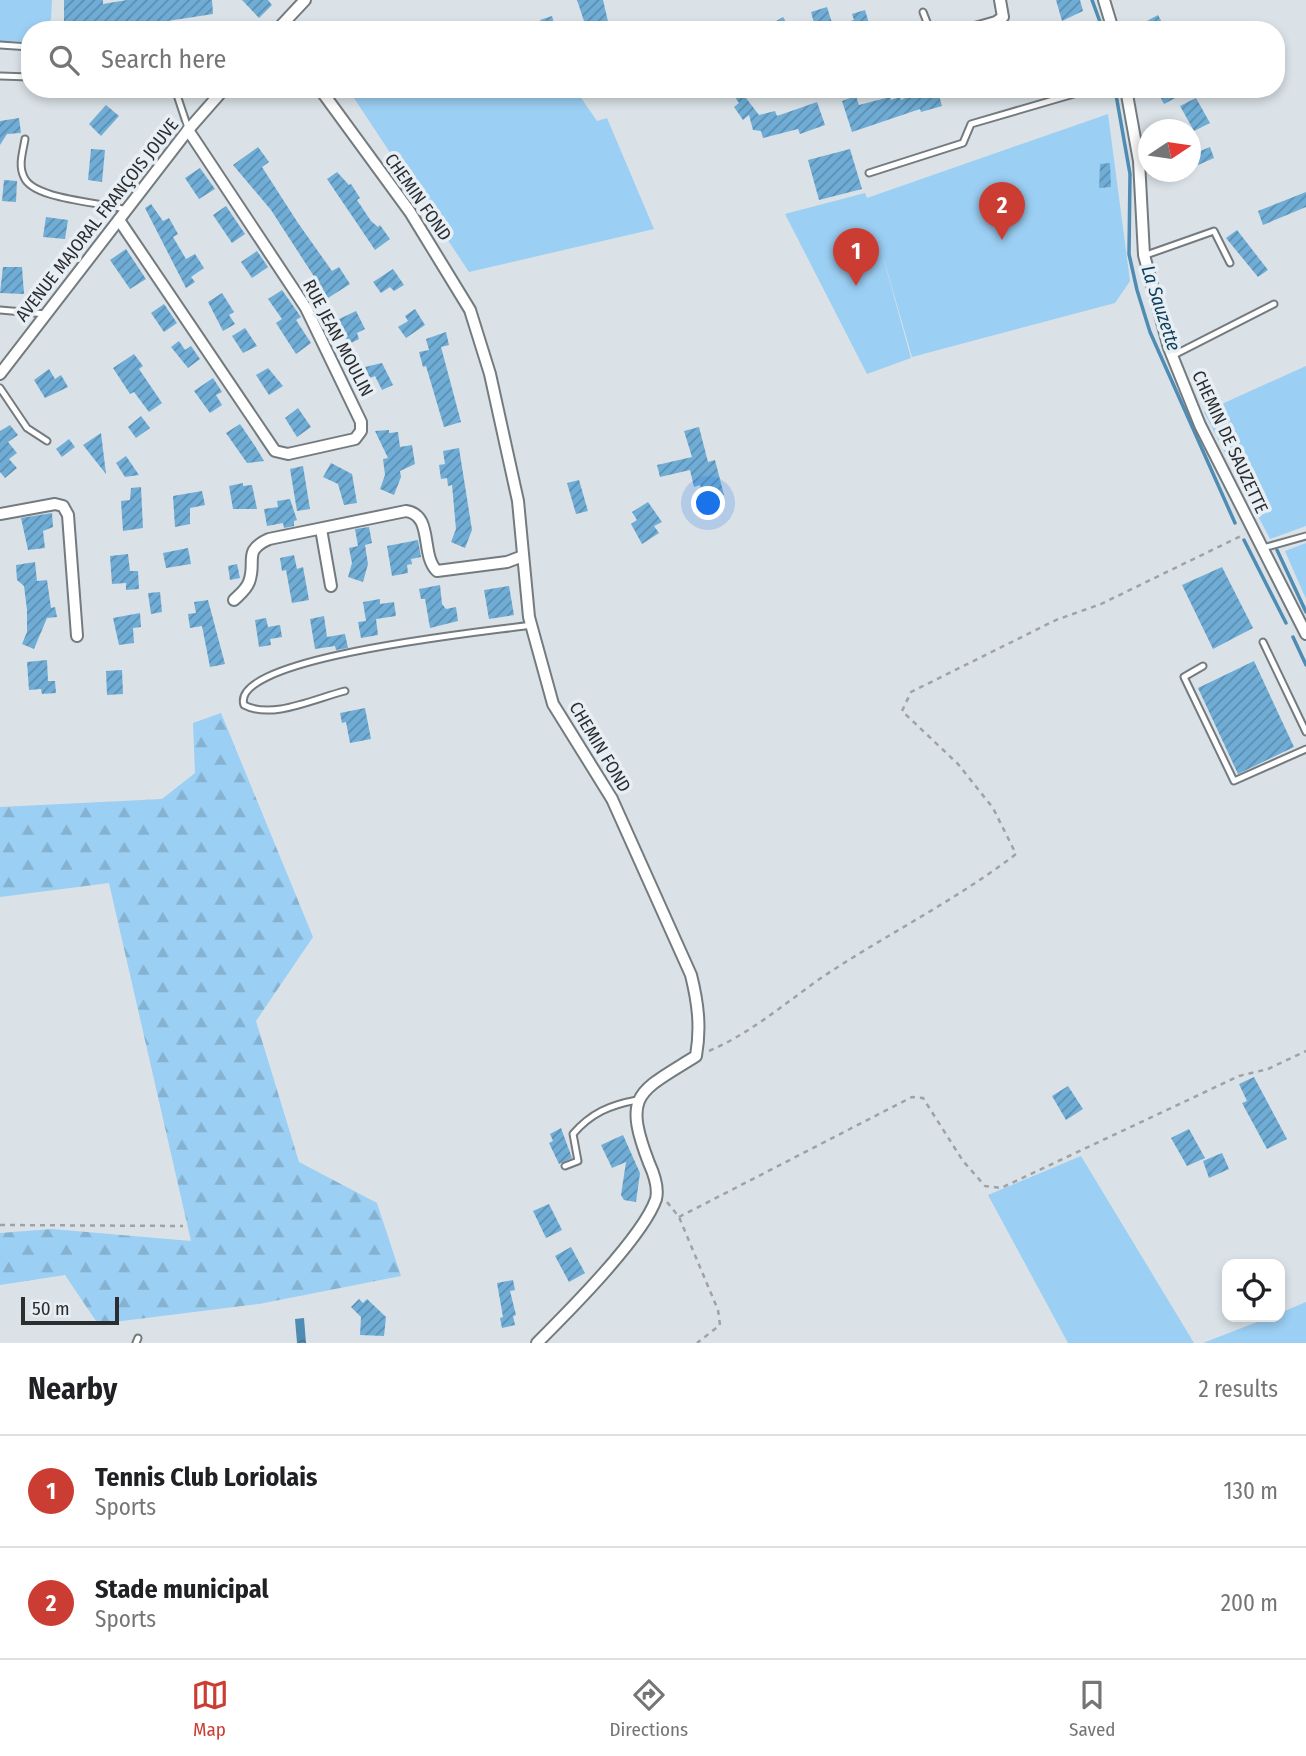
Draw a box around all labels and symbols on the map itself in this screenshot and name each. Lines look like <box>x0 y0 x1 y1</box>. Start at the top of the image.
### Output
street label: AVENUE MAJORAL FRANÇOIS JOUVE <box>11 114 183 326</box>
north arrow <box>1138 119 1201 182</box>
street label: CHEMIN FOND <box>380 149 456 245</box>
pin: 2 <box>979 182 1025 240</box>
pin: 1 <box>833 228 879 286</box>
water label: La Sauzette <box>1136 262 1186 354</box>
street label: RUE JEAN MOULIN <box>298 276 378 400</box>
street label: CHEMIN DE SAUZETTE <box>1187 367 1273 517</box>
your location <box>691 486 725 520</box>
street label: CHEMIN FOND <box>564 698 636 796</box>
scale bar <box>21 1294 119 1326</box>

